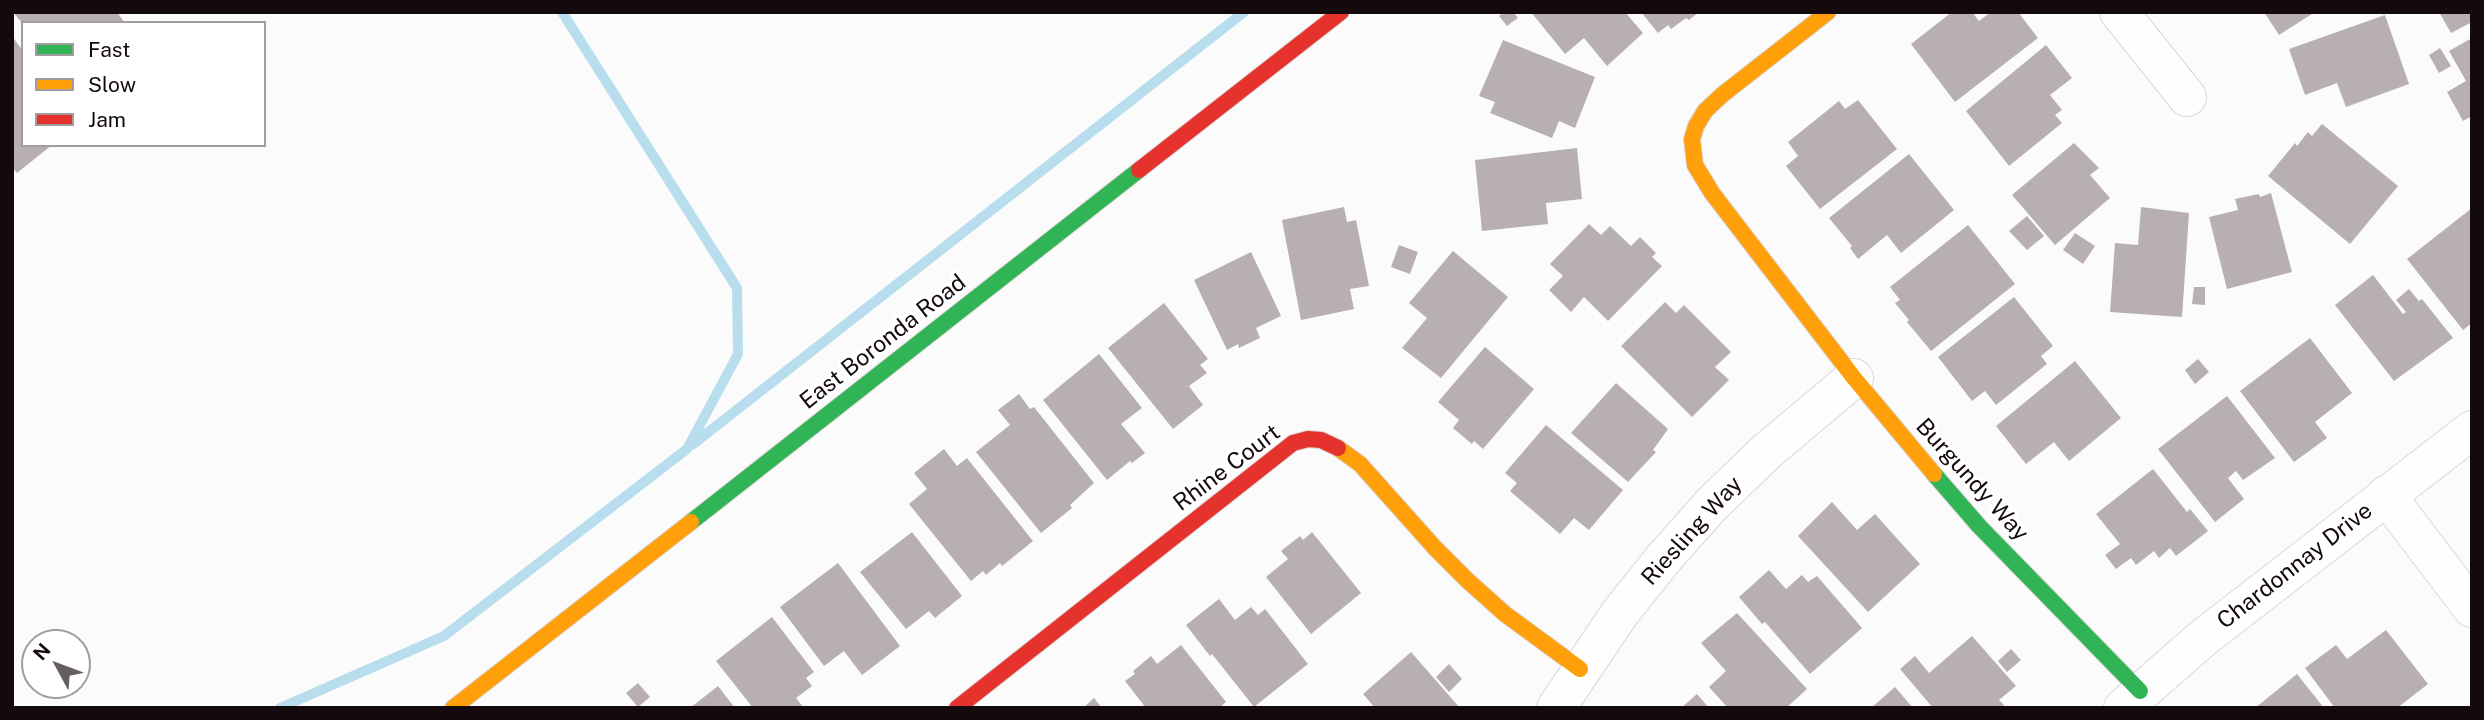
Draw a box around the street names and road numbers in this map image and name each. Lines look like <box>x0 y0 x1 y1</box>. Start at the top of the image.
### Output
street label: East Boronda Road <box>795 269 971 415</box>
street label: Burgundy Way <box>1910 413 2034 547</box>
street label: Rhine Court <box>1168 419 1286 517</box>
street label: Riesling Way <box>1636 471 1748 591</box>
street label: Chardonnay Drive <box>2212 497 2378 635</box>

